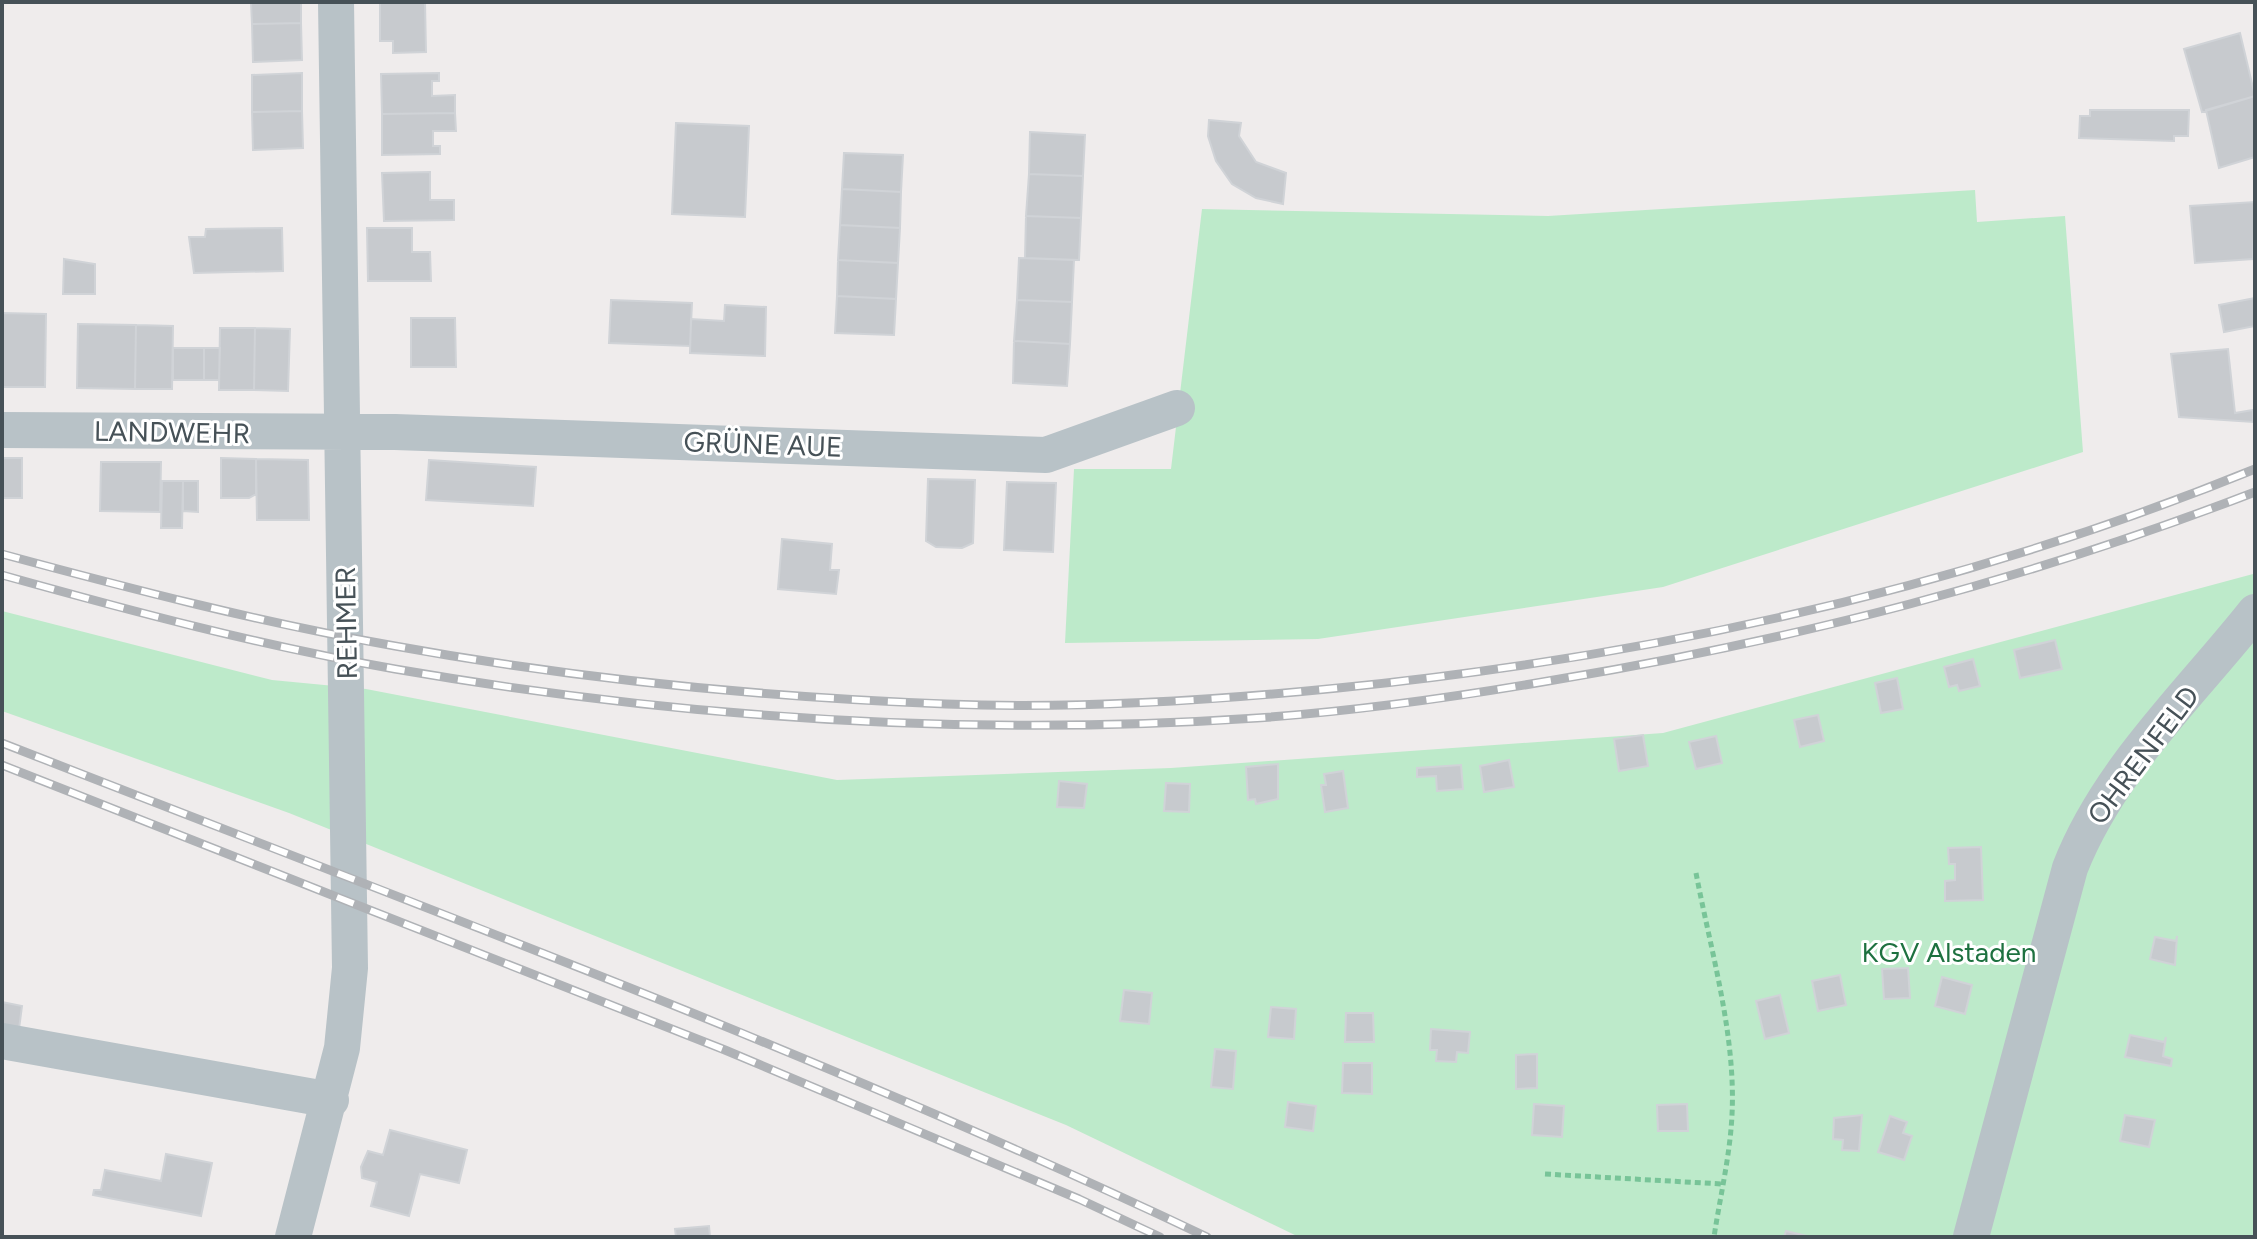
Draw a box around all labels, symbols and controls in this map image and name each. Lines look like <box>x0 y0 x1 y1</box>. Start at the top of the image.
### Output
street label: LANDWEHR <box>94 414 250 450</box>
street label: GRÜNE AUE <box>683 424 843 464</box>
street label: REHMER <box>328 566 364 680</box>
street label: OHRENFELD <box>2080 679 2206 831</box>
park label: KGV Alstaden <box>1862 935 2036 969</box>

